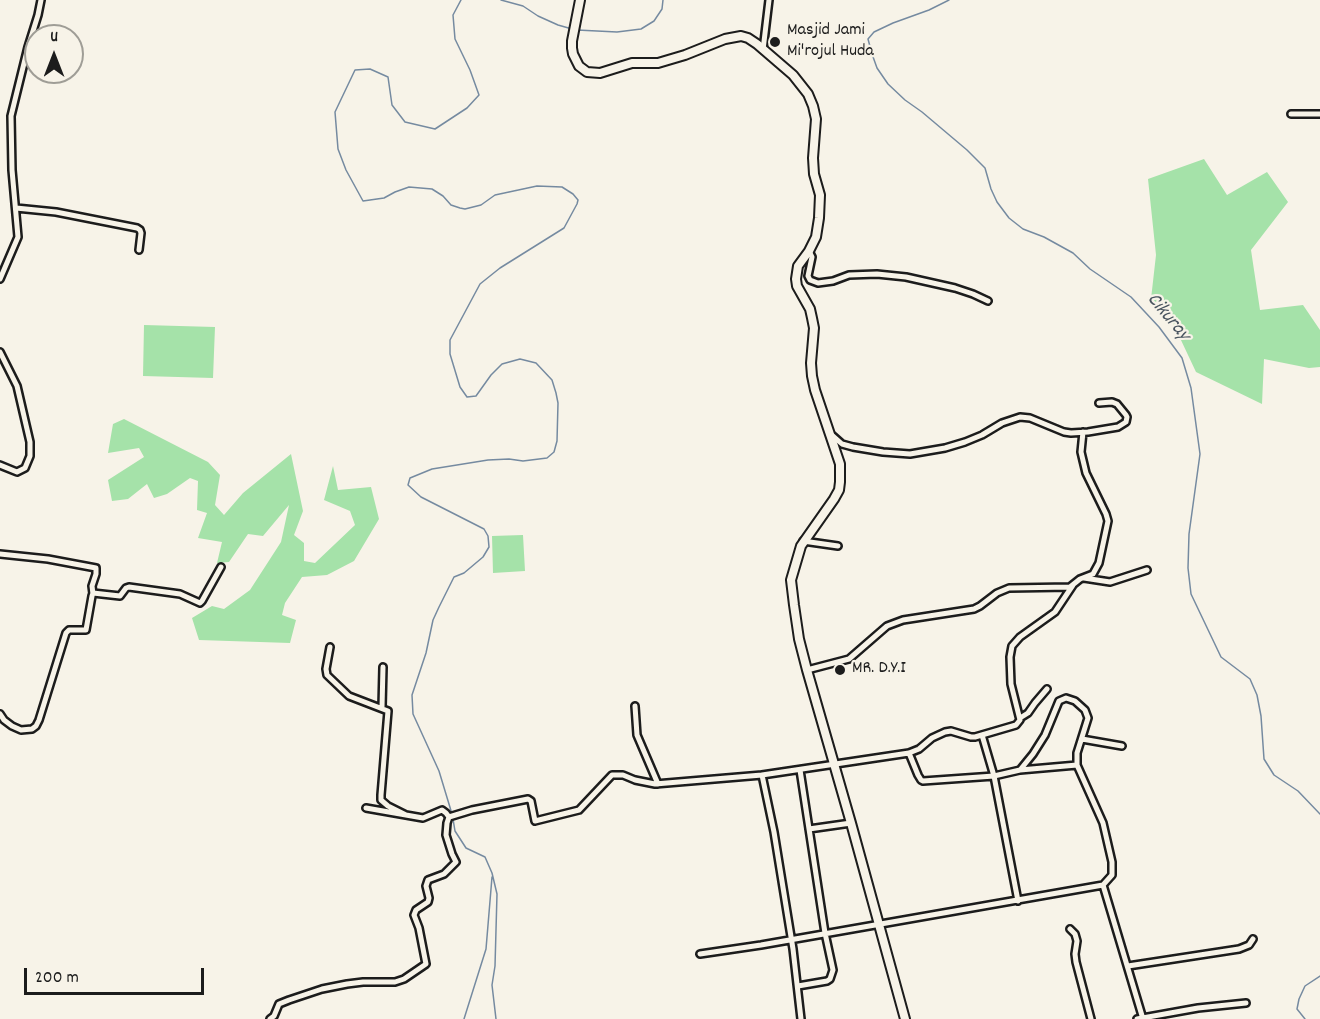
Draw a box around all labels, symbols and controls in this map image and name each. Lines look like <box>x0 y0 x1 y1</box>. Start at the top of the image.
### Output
place label: Masjid Jami Mi'rojul Huda <box>787 21 874 63</box>
north arrow <box>24 24 84 84</box>
text: U <box>50 26 58 49</box>
marker: Masjid Jami Mi'rojul Huda <box>768 35 782 49</box>
water label: Cikuray <box>1140 289 1194 347</box>
place label: MR. D.Y.I <box>852 659 906 681</box>
marker: MR. D.Y.I <box>833 663 847 677</box>
scale bar <box>27 956 207 994</box>
text: 200 m <box>35 966 79 991</box>

